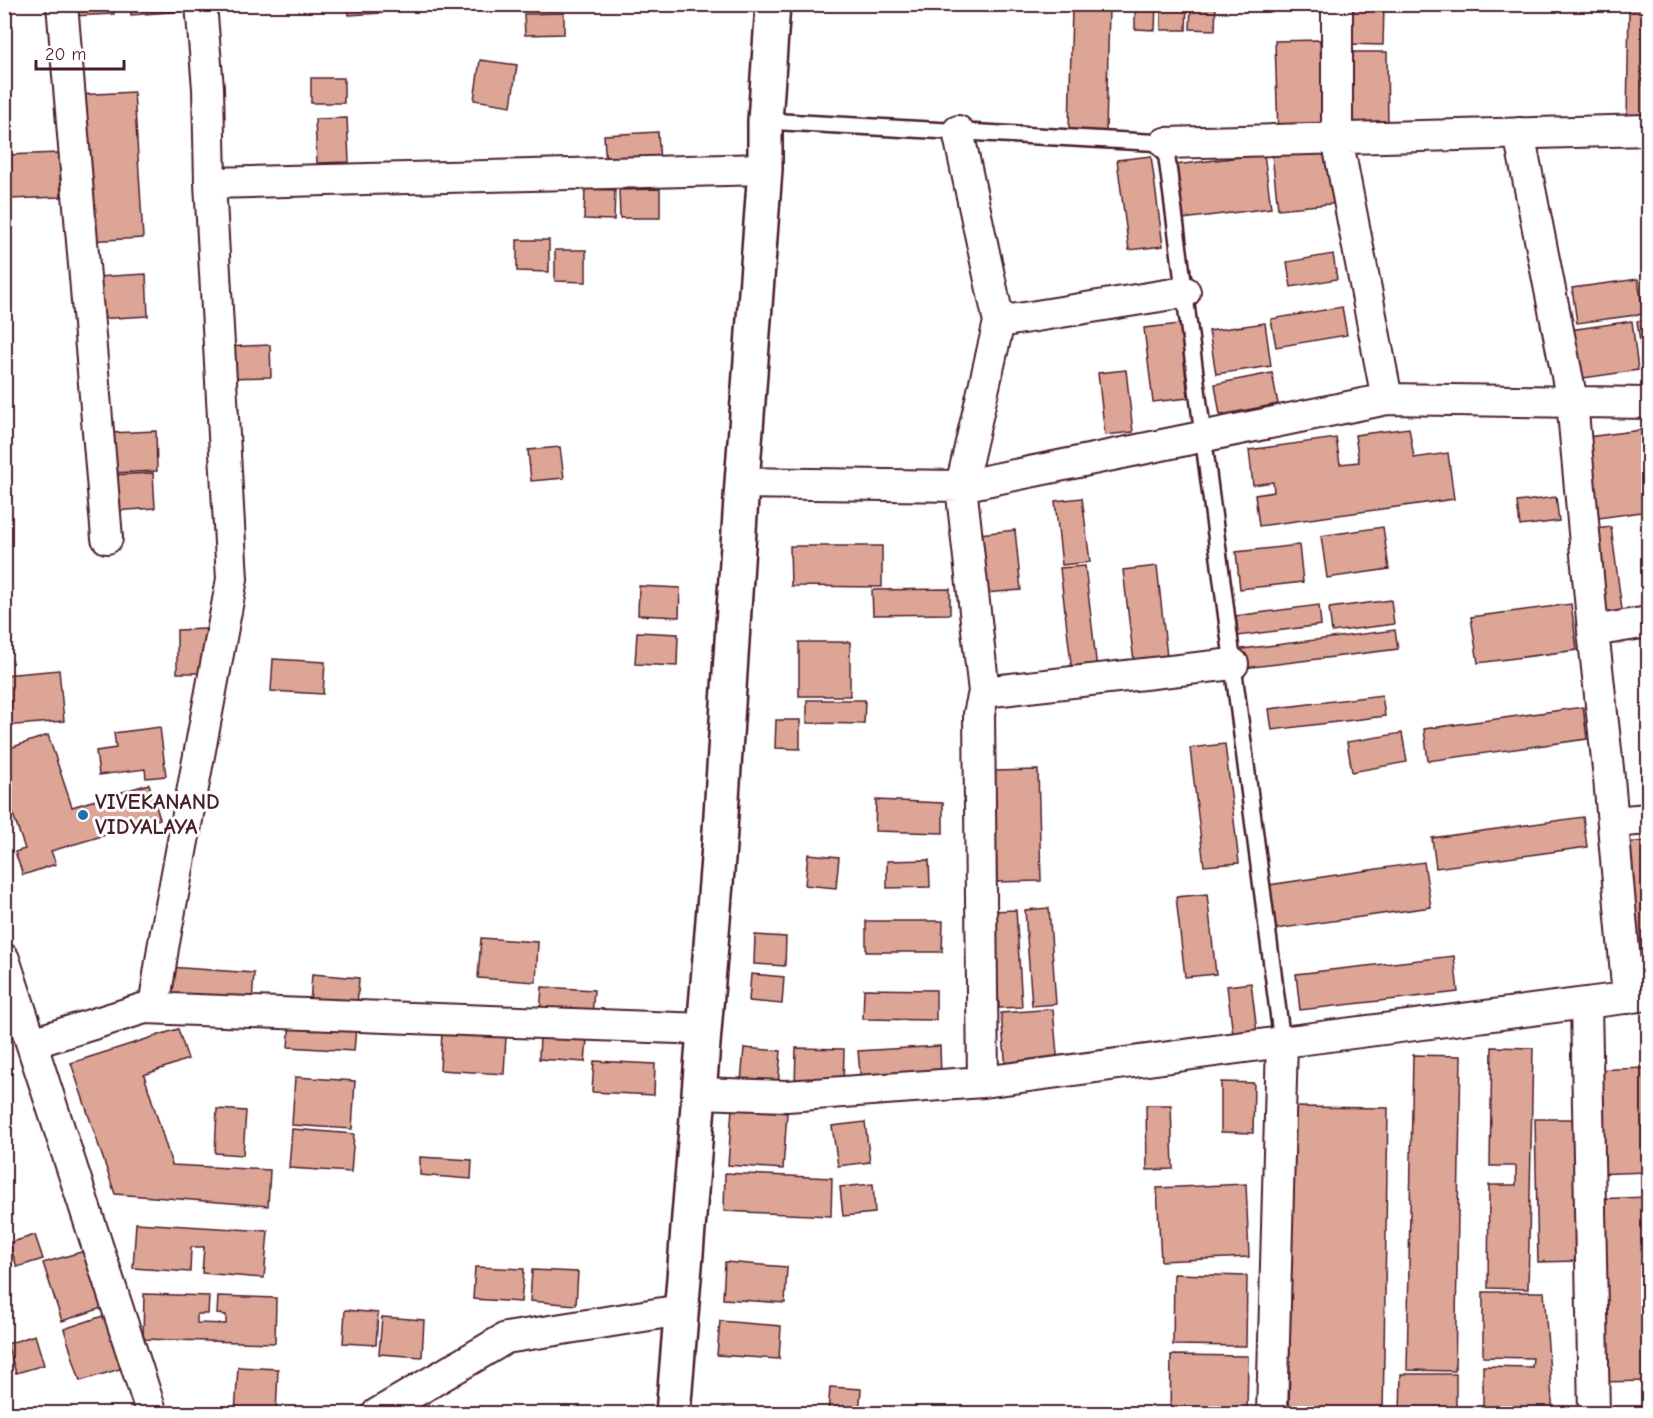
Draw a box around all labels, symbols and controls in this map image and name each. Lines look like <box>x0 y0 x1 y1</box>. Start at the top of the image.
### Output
scale bar <box>36 33 124 71</box>
text: 20 m <box>45 44 86 65</box>
place label: VIVEKANAND VIDYALAYA <box>95 789 220 840</box>
marker: VIVEKANAND VIDYALAYA <box>76 808 90 822</box>

